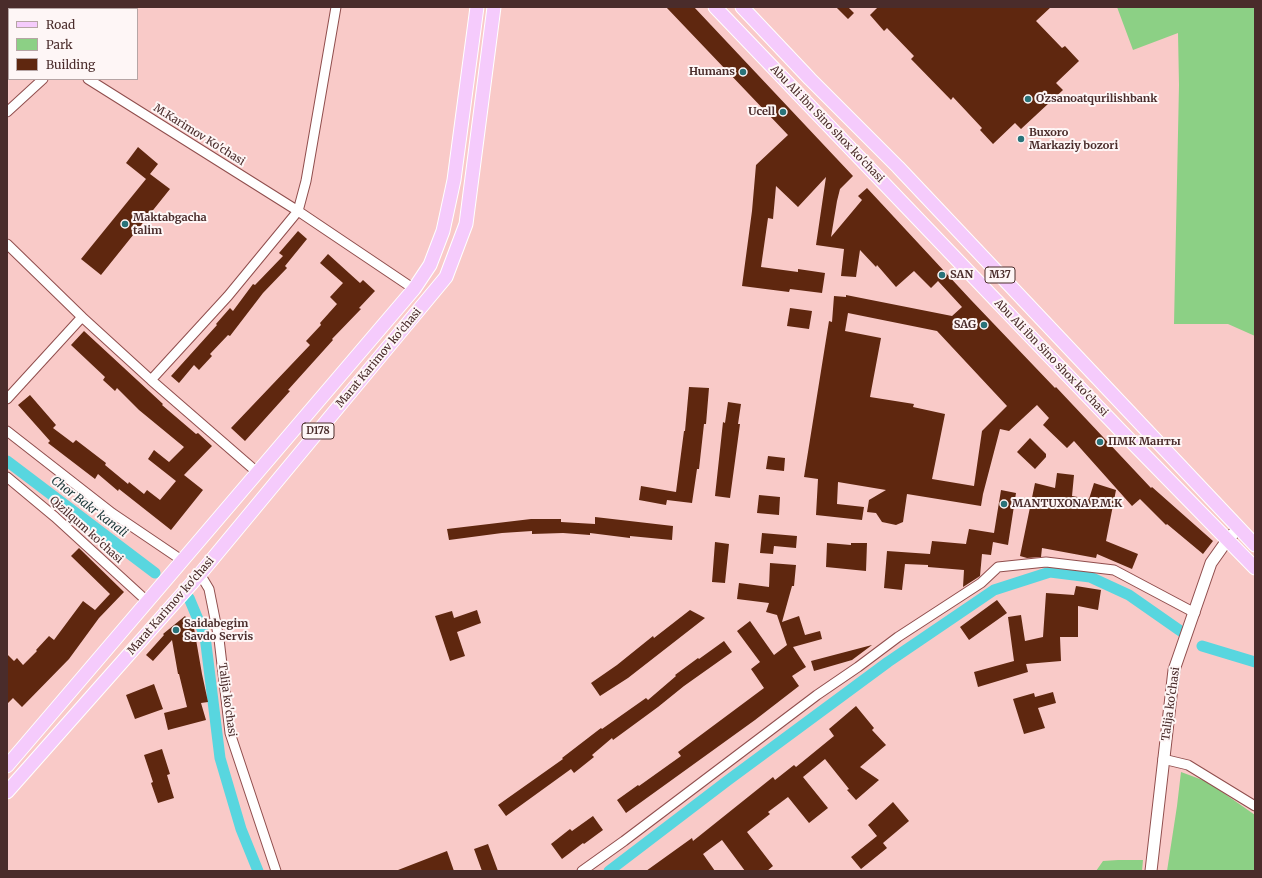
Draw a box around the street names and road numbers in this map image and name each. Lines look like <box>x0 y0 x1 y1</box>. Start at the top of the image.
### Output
street label: Abu Ali ibn Sino shox ko'chasi <box>767 63 887 185</box>
street label: M.Karimov Ko'chasi <box>151 102 247 168</box>
road number: M37 <box>985 267 1015 283</box>
street label: Abu Ali ibn Sino shox ko'chasi <box>991 297 1111 419</box>
street label: Marat Karimov ko'chasi <box>334 306 424 410</box>
road number: D178 <box>302 423 334 439</box>
street label: Qizilqum ko'chasi <box>47 494 125 566</box>
street label: Marat Karimov ko'chasi <box>125 554 217 658</box>
street label: Talija ko'chasi <box>215 662 239 738</box>
street label: Talija ko'chasi <box>1159 666 1183 742</box>

